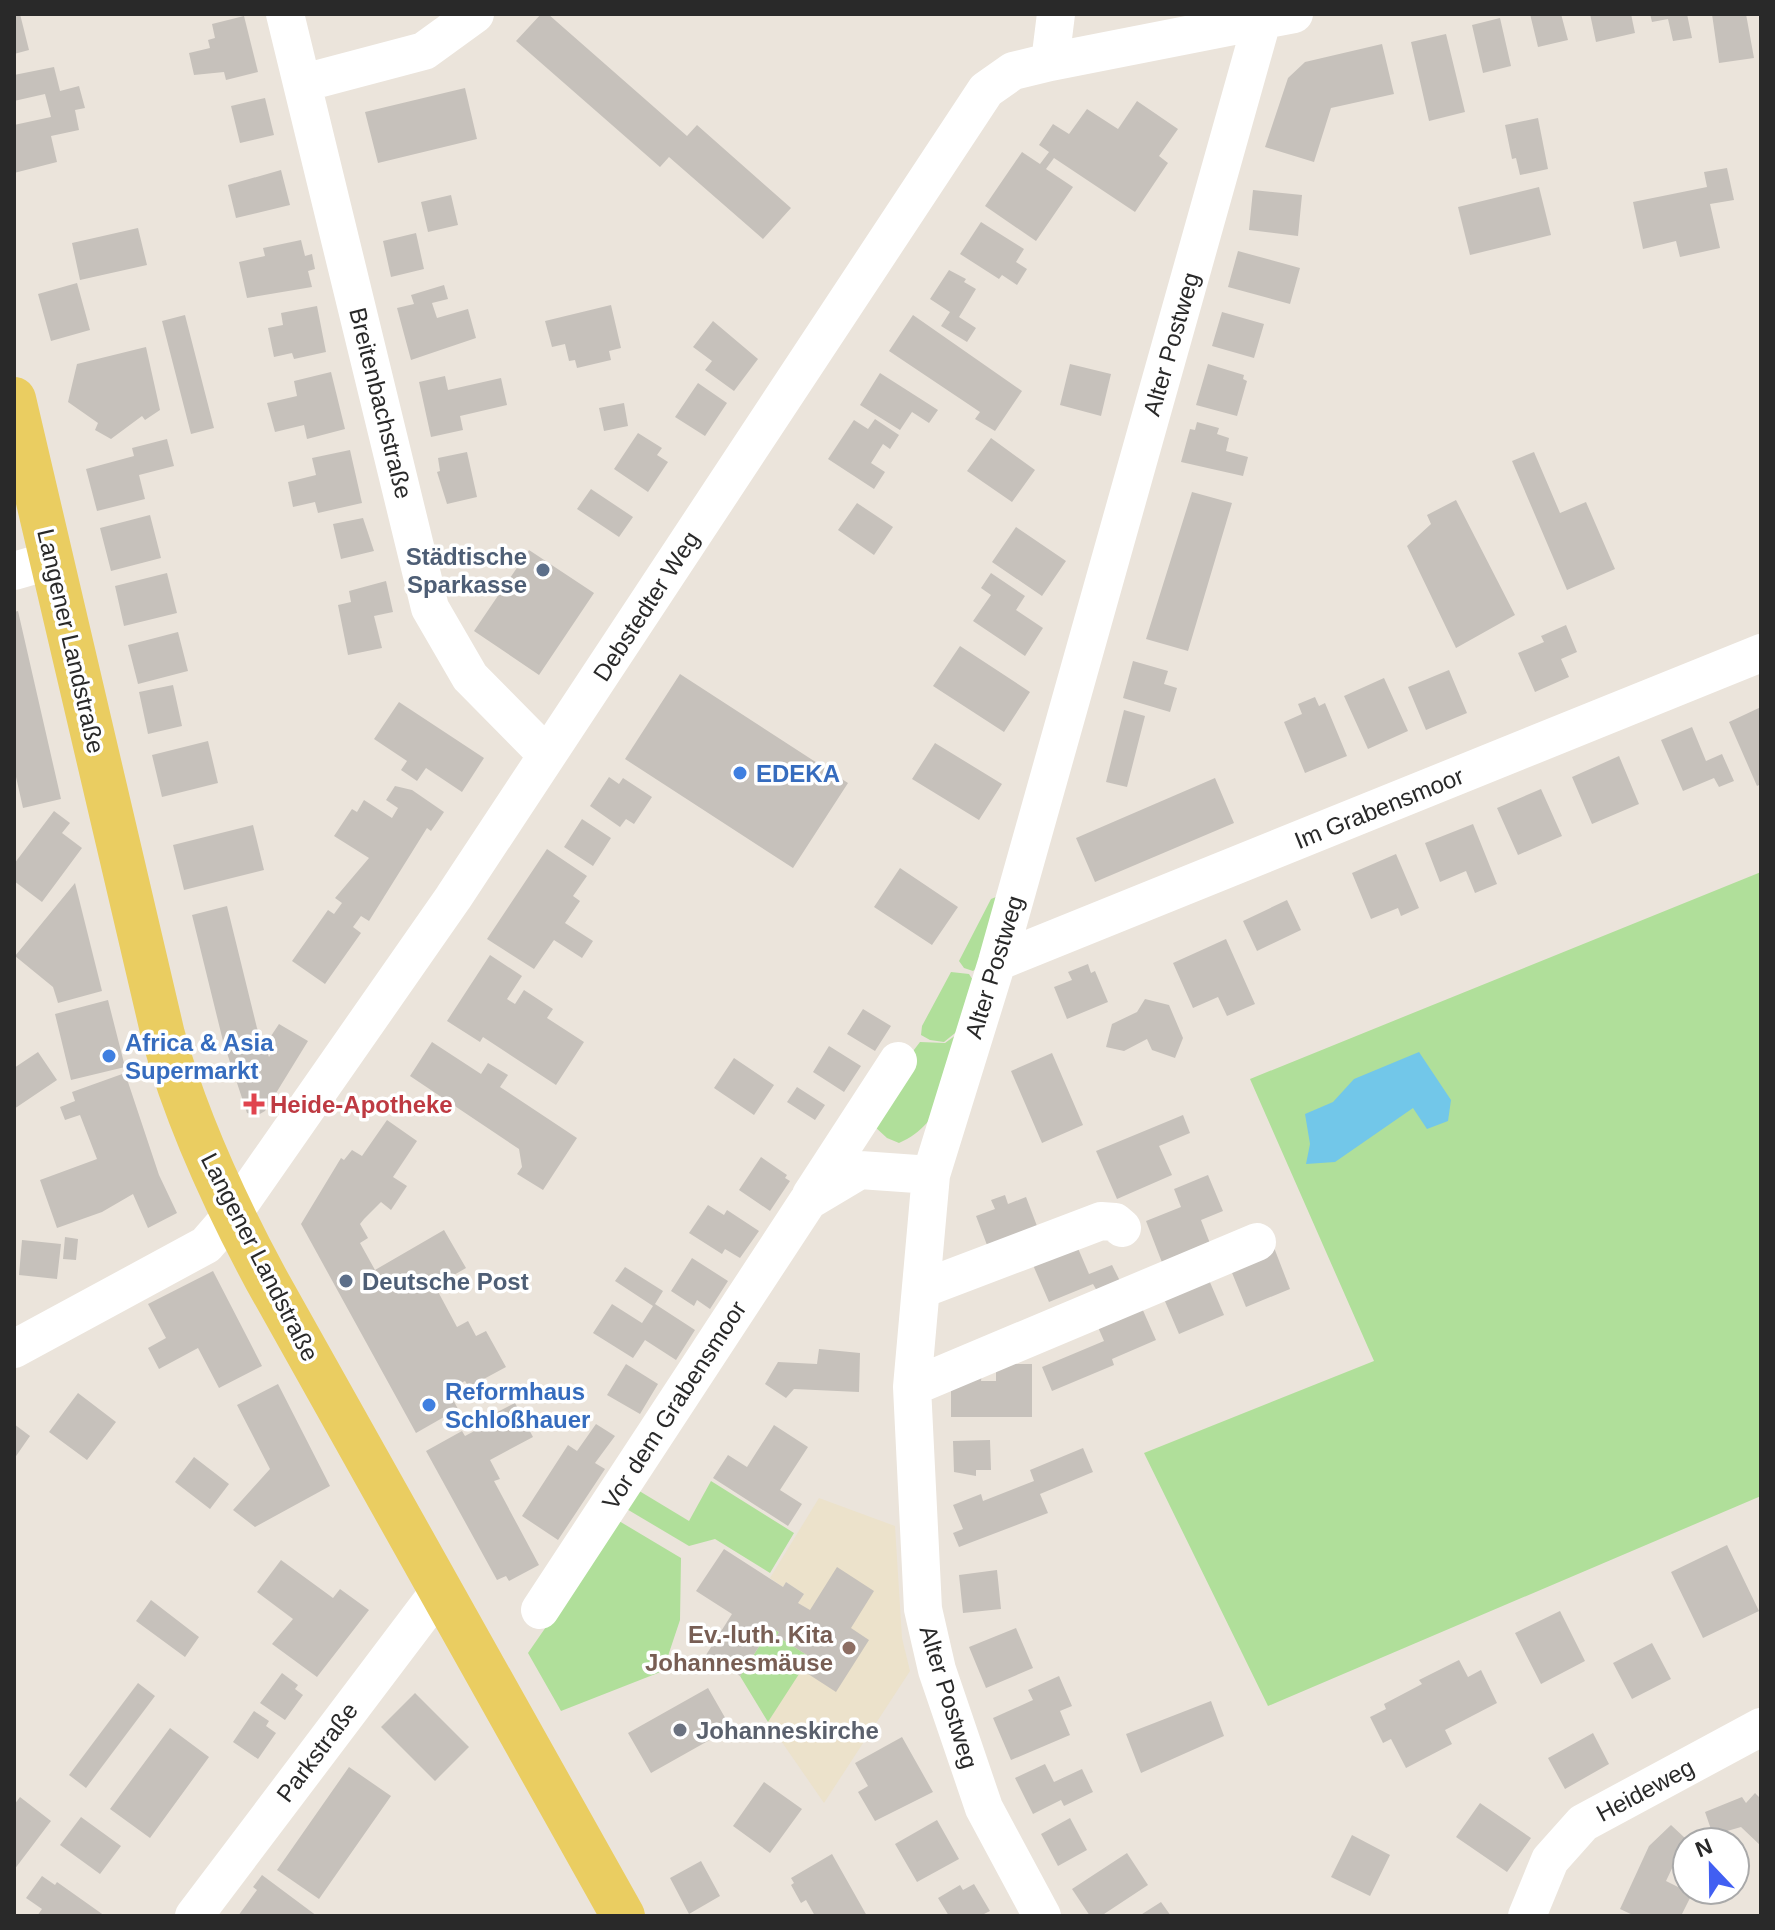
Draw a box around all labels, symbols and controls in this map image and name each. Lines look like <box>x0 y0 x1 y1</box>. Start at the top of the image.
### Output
street label: Alter Postweg <box>1138 269 1204 419</box>
street label: Breitenbachstraße <box>344 305 418 501</box>
street label: Langener Landstraße <box>32 526 110 756</box>
street label: Debstedter Weg <box>588 526 704 686</box>
place label: Städtische Sparkasse <box>406 543 527 598</box>
marker: Städtische Sparkasse <box>534 561 552 579</box>
place label: EDEKA <box>756 760 840 787</box>
street label: Im Grabensmoor <box>1290 762 1468 854</box>
marker: EDEKA <box>731 764 749 782</box>
street label: Alter Postweg <box>959 892 1029 1042</box>
place label: Africa & Asia Supermarkt <box>125 1029 274 1084</box>
marker: Africa & Asia Supermarkt <box>100 1047 118 1065</box>
place label: Heide-Apotheke <box>270 1091 453 1118</box>
marker: Heide-Apotheke <box>245 1095 263 1113</box>
street label: Langener Landstraße <box>196 1149 324 1365</box>
place label: Deutsche Post <box>362 1268 529 1295</box>
marker: Deutsche Post <box>337 1272 355 1290</box>
street label: Vor dem Grabensmoor <box>597 1296 751 1514</box>
place label: Reformhaus Schloßhauer <box>445 1378 590 1433</box>
marker: Reformhaus Schloßhauer <box>420 1396 438 1414</box>
place label: Ev.-luth. Kita Johannesmäuse <box>645 1621 834 1676</box>
street label: Alter Postweg <box>914 1622 984 1772</box>
marker: Ev.-luth. Kita Johannesmäuse <box>840 1639 858 1657</box>
street label: Parkstraße <box>271 1697 363 1807</box>
place label: Johanneskirche <box>696 1717 879 1744</box>
marker: Johanneskirche <box>671 1721 689 1739</box>
street label: Heideweg <box>1592 1753 1698 1827</box>
north arrow <box>1671 1826 1751 1906</box>
text: N <box>1692 1833 1716 1862</box>

